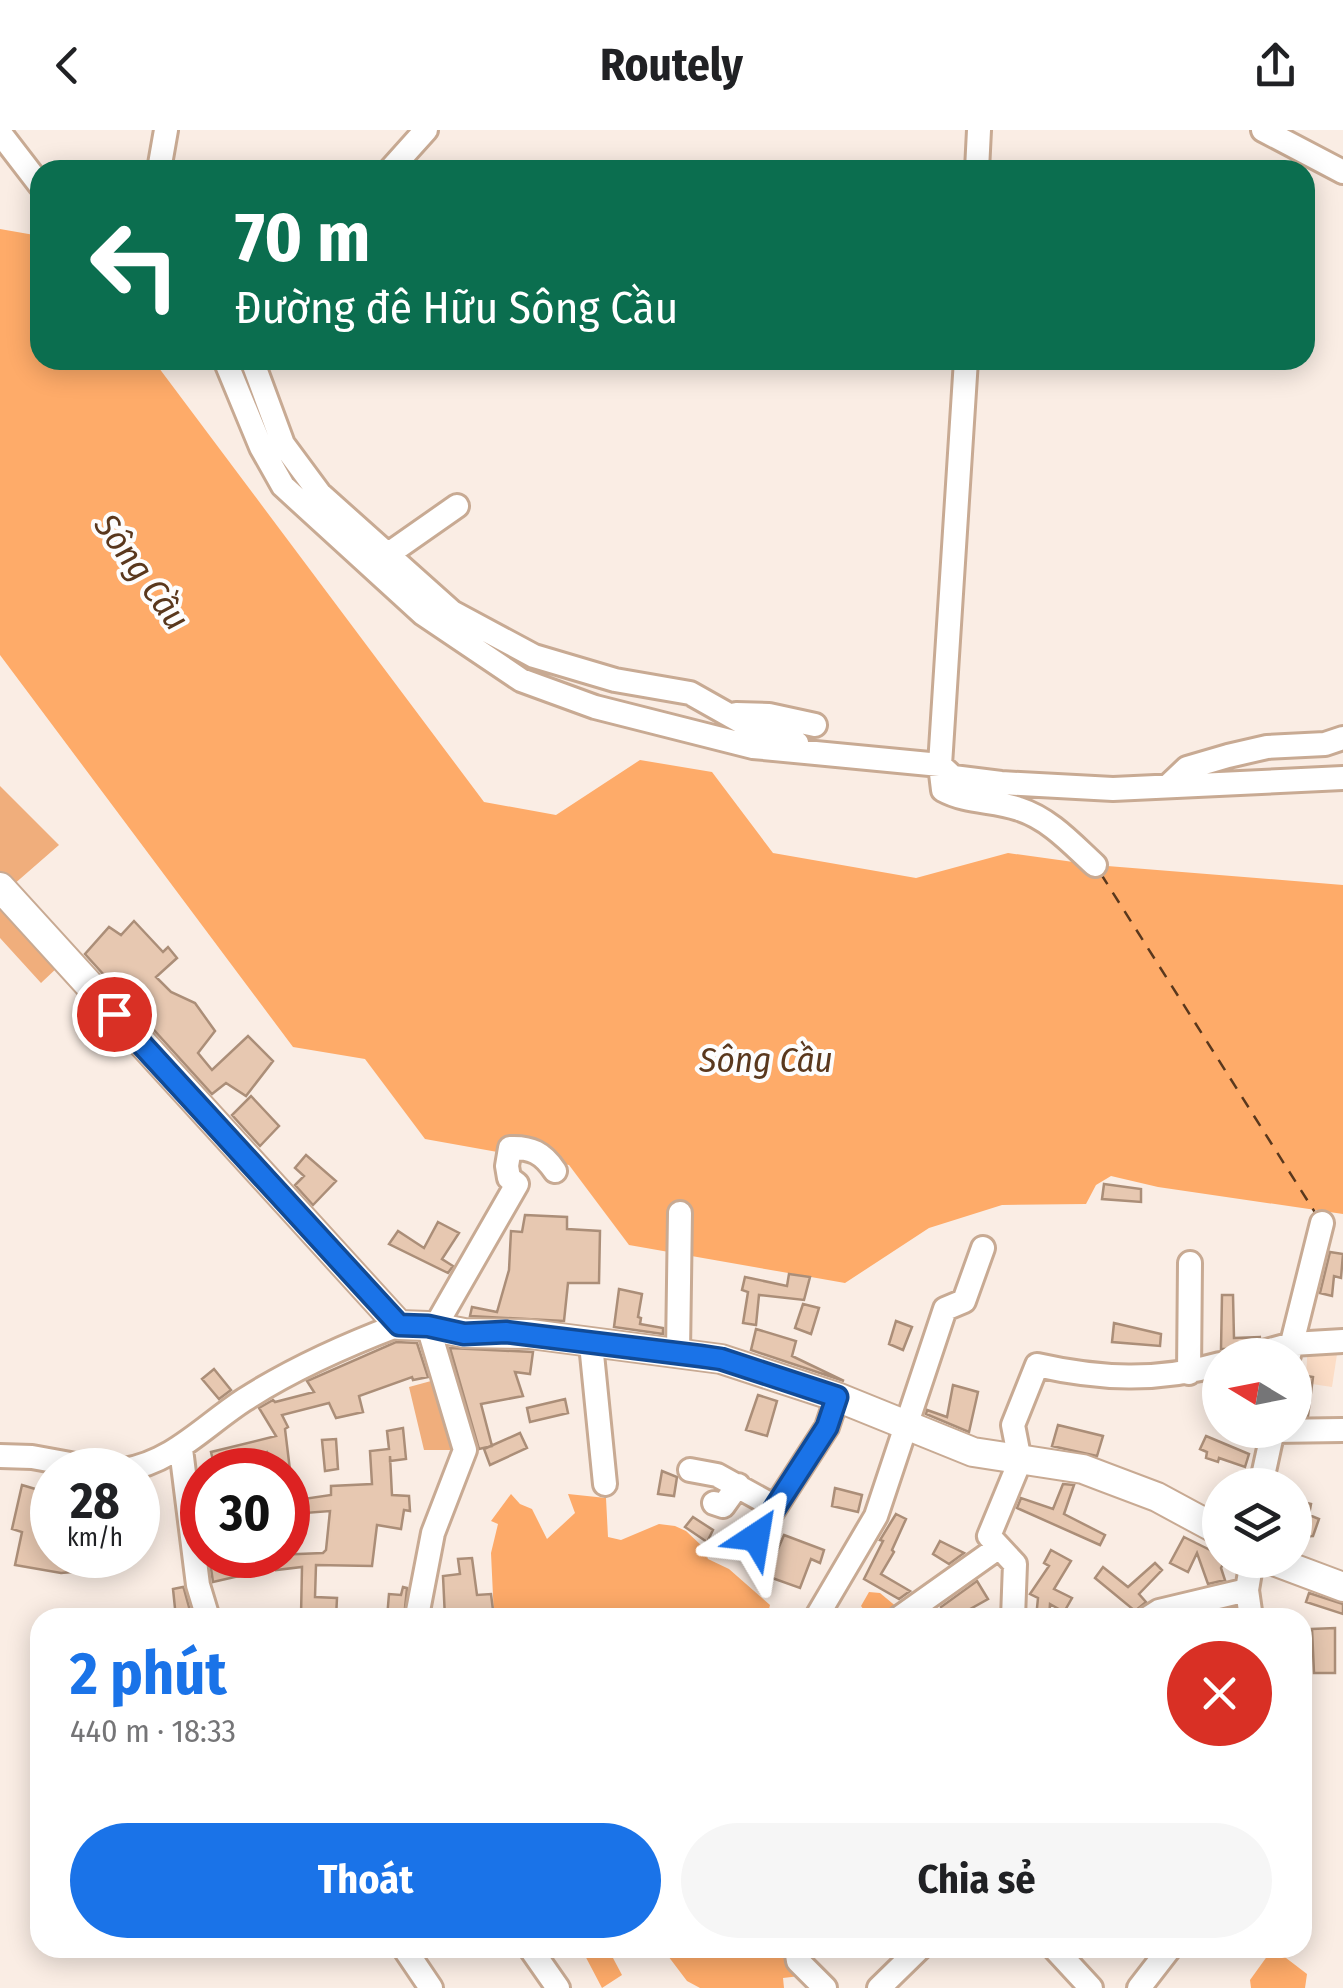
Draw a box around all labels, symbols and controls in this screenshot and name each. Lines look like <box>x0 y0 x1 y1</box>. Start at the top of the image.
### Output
icon: back <box>40 38 95 93</box>
text: Routely <box>600 38 743 92</box>
icon: share <box>1248 38 1303 93</box>
text: 70 m <box>235 196 370 280</box>
icon: left <box>70 200 200 330</box>
text: Đường đê Hữu Sông Cầu <box>235 281 678 335</box>
water label: Sông Cầu <box>85 505 198 638</box>
pin <box>72 972 157 1057</box>
icon: arrive <box>87 987 142 1042</box>
water label: Sông Cầu <box>698 1039 833 1081</box>
north arrow <box>1202 1338 1312 1448</box>
map controls <box>1202 1338 1312 1578</box>
speed limit sign: 30 <box>180 1448 310 1578</box>
button: layers <box>1202 1468 1312 1578</box>
text: 28 <box>70 1471 120 1531</box>
position arrow <box>704 1485 808 1589</box>
text: km/h <box>67 1523 123 1553</box>
text: 2 phút <box>70 1638 227 1710</box>
button: close <box>1167 1641 1272 1746</box>
text: 440 m · 18:33 <box>70 1712 236 1750</box>
button: Thoát <box>70 1823 661 1938</box>
button: Chia sẻ <box>681 1823 1272 1938</box>

